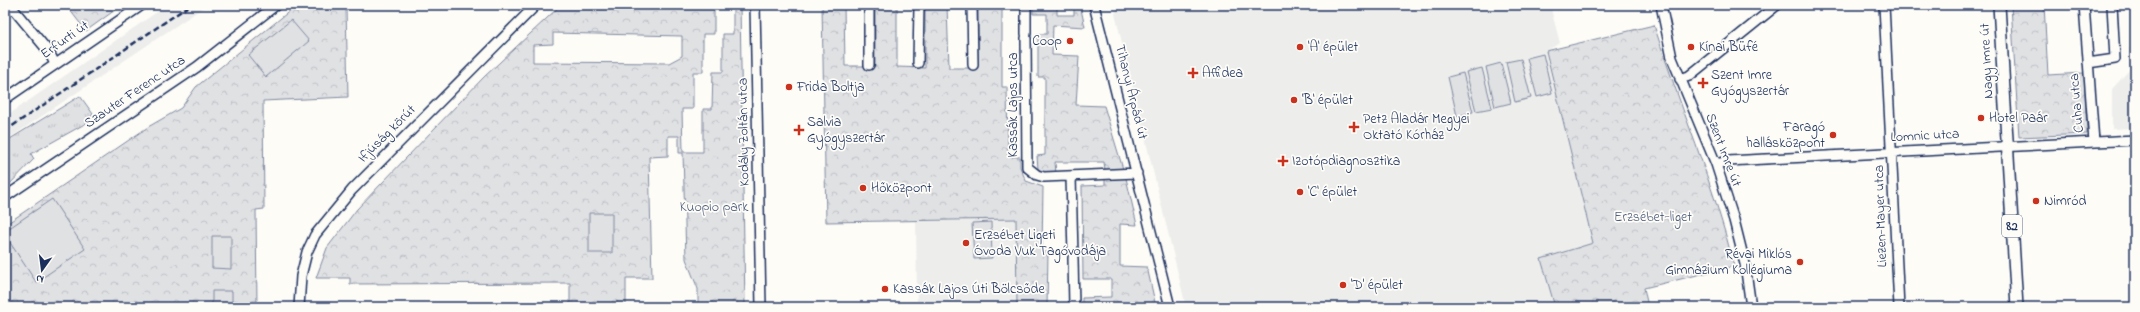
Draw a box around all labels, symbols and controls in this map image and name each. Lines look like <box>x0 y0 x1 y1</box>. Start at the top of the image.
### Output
street label: Erfurti út <box>36 15 94 64</box>
street label: Nagy Imre út <box>1975 22 2000 99</box>
place label: Coop <box>1032 31 1062 52</box>
marker: Coop <box>1065 36 1075 46</box>
place label: 'A' épület <box>1308 37 1359 58</box>
place label: Kínai Büfé <box>1699 37 1759 58</box>
street label: Tihanyi Árpád út <box>1108 42 1154 142</box>
marker: 'A' épület <box>1295 42 1305 52</box>
marker: Kínai Büfé <box>1686 42 1696 52</box>
street label: Szauter Ferenc utca <box>80 50 190 134</box>
street label: Kassák Lajos utca <box>1003 52 1024 158</box>
place label: Affidea <box>1202 63 1243 84</box>
place label: Szent Imre Gyógyszertár <box>1711 65 1790 103</box>
marker: Affidea <box>1187 67 1199 79</box>
street label: Cuha utca <box>2064 72 2090 134</box>
place label: Frida Boltja <box>796 77 864 98</box>
street label: Kodály Zoltán utca <box>733 78 756 186</box>
marker: Szent Imre Gyógyszertár <box>1698 78 1708 88</box>
marker: Frida Boltja <box>784 82 794 92</box>
place label: 'B' épület <box>1302 90 1353 111</box>
marker: 'B' épület <box>1289 95 1299 105</box>
street label: Ifjúság körút <box>353 100 422 169</box>
place label: Hotel Paár <box>1989 108 2048 129</box>
place label: Petz Aladár Megyei Oktató Kórház <box>1363 109 1470 146</box>
street label: Szent Imre út <box>1699 110 1747 190</box>
place label: Salvia Gyógyszertár <box>807 112 886 150</box>
marker: Hotel Paár <box>1976 113 1986 123</box>
place label: Faragó hallásközpont <box>1746 117 1825 154</box>
marker: Petz Aladár Megyei Oktató Kórház <box>1348 121 1360 133</box>
street label: Lomnic utca <box>1890 124 1960 148</box>
marker: Salvia Gyógyszertár <box>794 125 804 135</box>
marker: Faragó hallásközpont <box>1828 130 1838 140</box>
place label: Izotópdiagnosztika <box>1292 151 1400 173</box>
marker: Izotópdiagnosztika <box>1277 155 1289 167</box>
street label: Liezen-Mayer utca <box>1869 164 1894 268</box>
place label: Hőközpont <box>871 178 932 199</box>
place label: 'C' épület <box>1308 182 1358 203</box>
marker: Hőközpont <box>858 183 868 193</box>
marker: 'C' épület <box>1295 187 1305 197</box>
place label: Nimród <box>2044 191 2086 212</box>
marker: Nimród <box>2031 196 2041 206</box>
park label: Kuopio park <box>680 197 749 218</box>
park label: Erzsébet-liget <box>1614 207 1692 229</box>
road number: 82 <box>2002 215 2022 237</box>
place label: Erzsébet Ligeti Óvoda Vuk Tagóvodája <box>974 225 1106 263</box>
marker: Erzsébet Ligeti Óvoda Vuk Tagóvodája <box>961 238 971 248</box>
place label: Révai Miklós Gimnázium Kollégiuma <box>1665 244 1792 282</box>
north arrow <box>22 250 62 290</box>
marker: Révai Miklós Gimnázium Kollégiuma <box>1795 257 1805 267</box>
text: N <box>34 270 45 287</box>
place label: 'D' épület <box>1351 275 1403 296</box>
place label: Kassák Lajos Úti Bölcsőde <box>893 279 1045 300</box>
marker: 'D' épület <box>1338 280 1348 290</box>
marker: Kassák Lajos Úti Bölcsőde <box>880 284 890 294</box>

